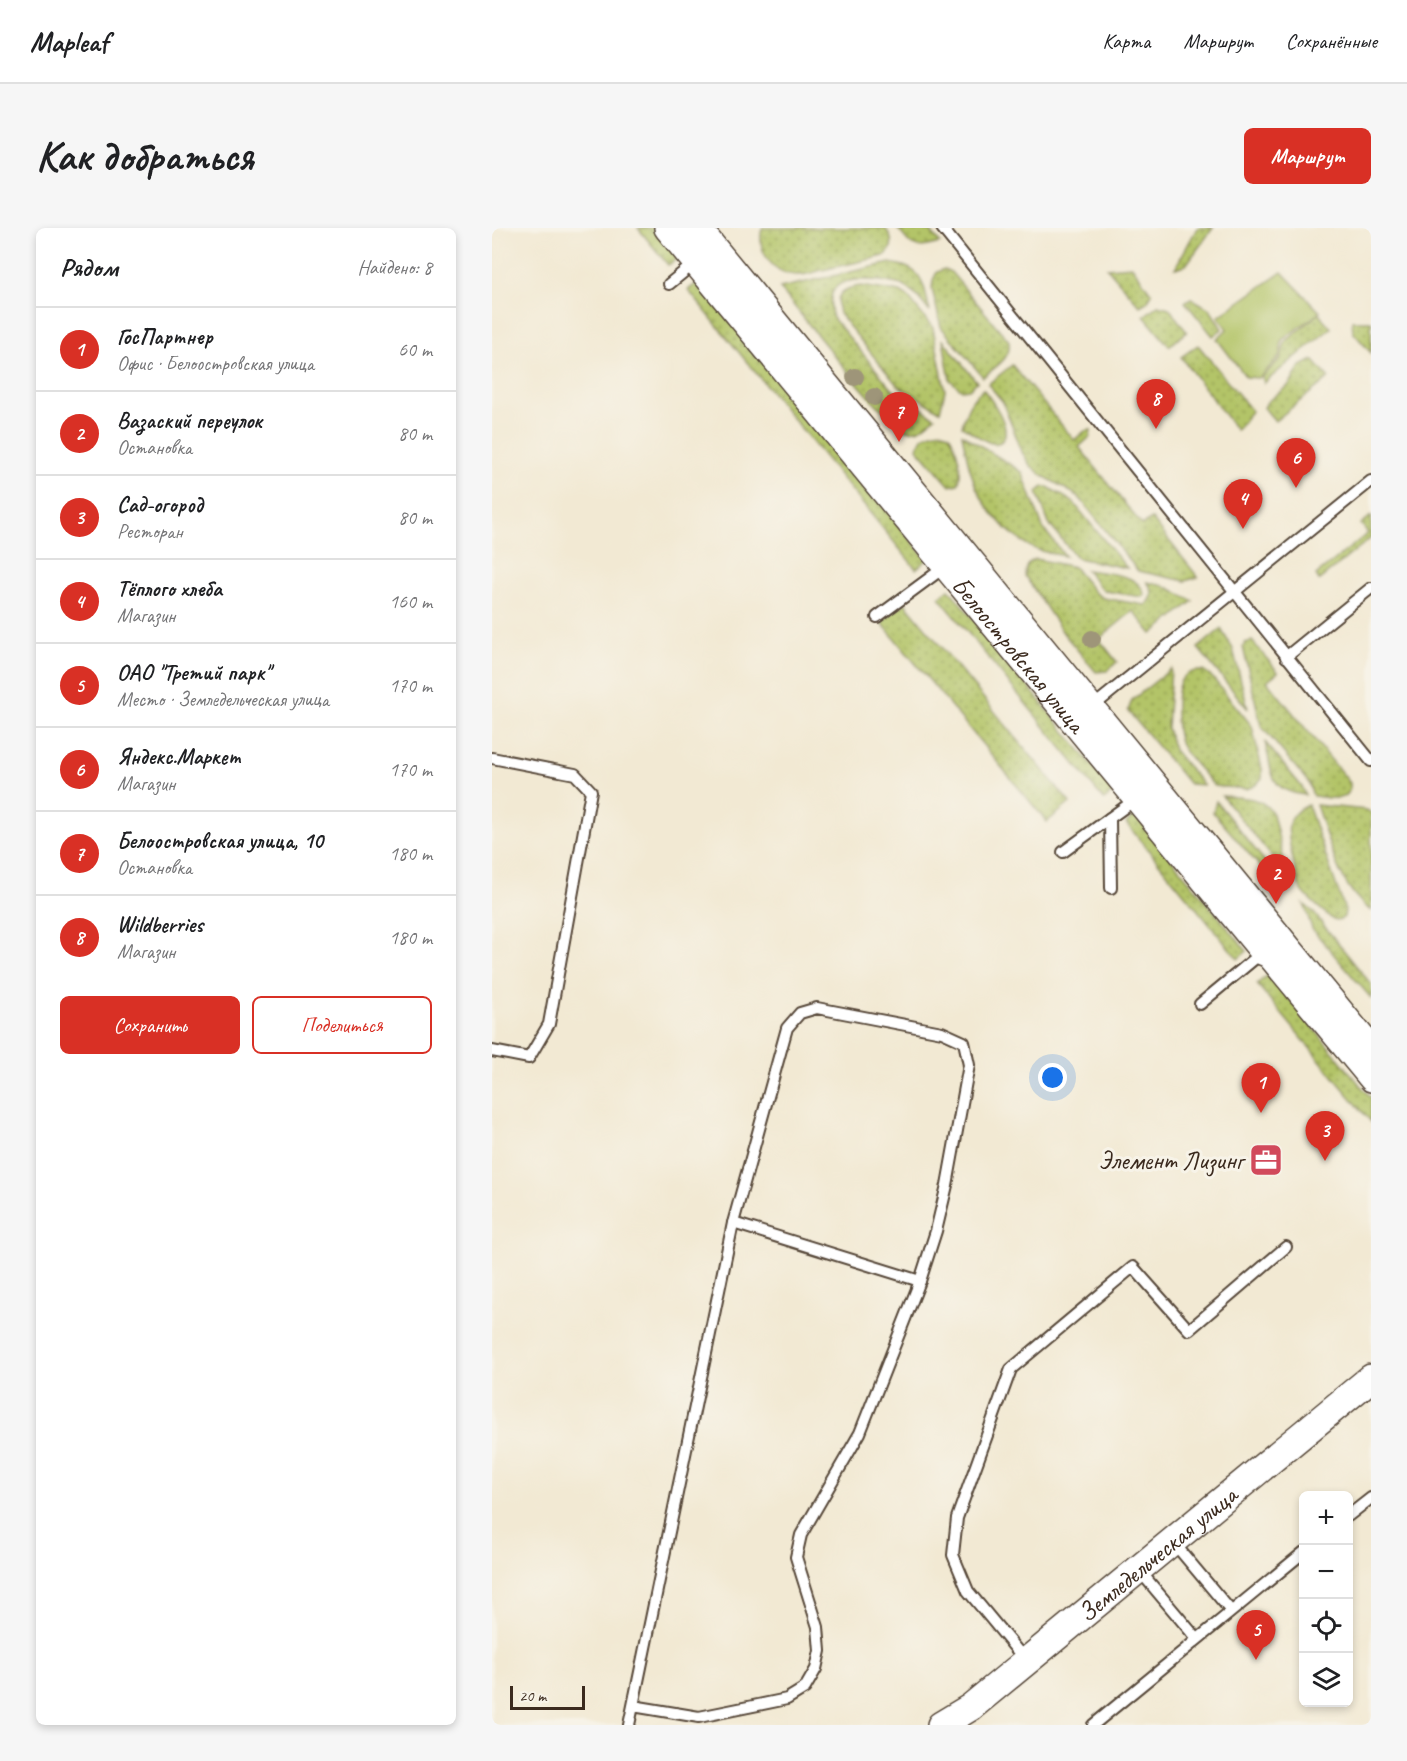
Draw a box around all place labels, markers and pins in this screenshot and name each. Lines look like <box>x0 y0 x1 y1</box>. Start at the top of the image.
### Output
pin: 8 <box>1136 380 1176 429</box>
pin: 7 <box>880 392 918 442</box>
pin: 6 <box>1276 438 1316 488</box>
pin: 4 <box>1224 480 1263 529</box>
pin: 2 <box>1256 854 1296 904</box>
pin: 1 <box>1242 1064 1280 1113</box>
pin: 3 <box>1306 1112 1344 1161</box>
office icon: Элемент Лизинг <box>1248 1142 1284 1178</box>
place label: Элемент Лизинг <box>1098 1144 1247 1177</box>
pin: 5 <box>1236 1610 1275 1660</box>

